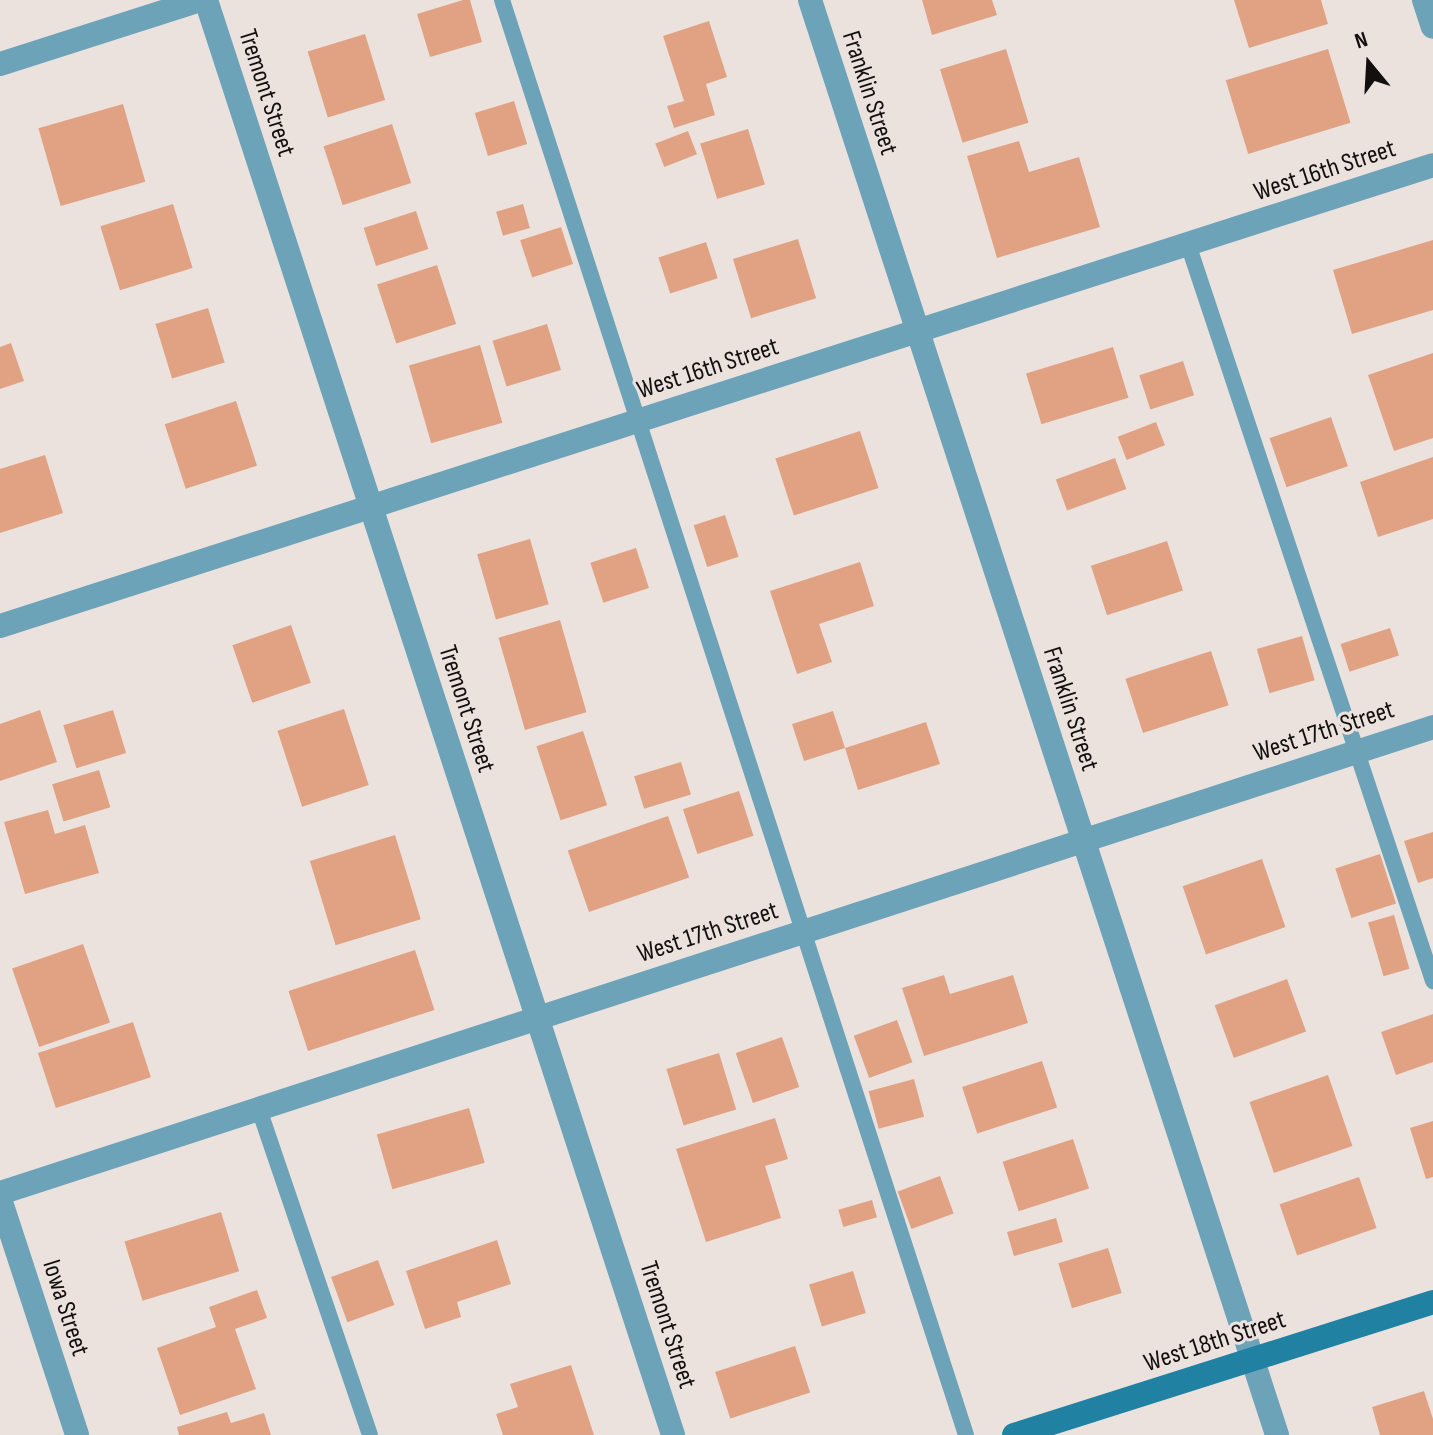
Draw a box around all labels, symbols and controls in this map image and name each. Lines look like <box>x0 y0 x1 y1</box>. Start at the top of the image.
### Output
north arrow <box>1329 24 1409 104</box>
street label: Tremont Street <box>231 25 301 161</box>
text: N <box>1352 26 1371 55</box>
street label: Franklin Street <box>834 27 904 159</box>
street label: West 16th Street <box>1250 133 1400 209</box>
street label: West 16th Street <box>633 331 783 407</box>
street label: Tremont Street <box>431 641 501 777</box>
street label: Franklin Street <box>1035 643 1105 775</box>
street label: West 17th Street <box>1250 695 1398 769</box>
street label: West 17th Street <box>634 896 782 970</box>
street label: Iowa Street <box>35 1256 95 1360</box>
street label: Tremont Street <box>632 1257 702 1393</box>
street label: West 18th Street <box>1140 1304 1290 1380</box>

